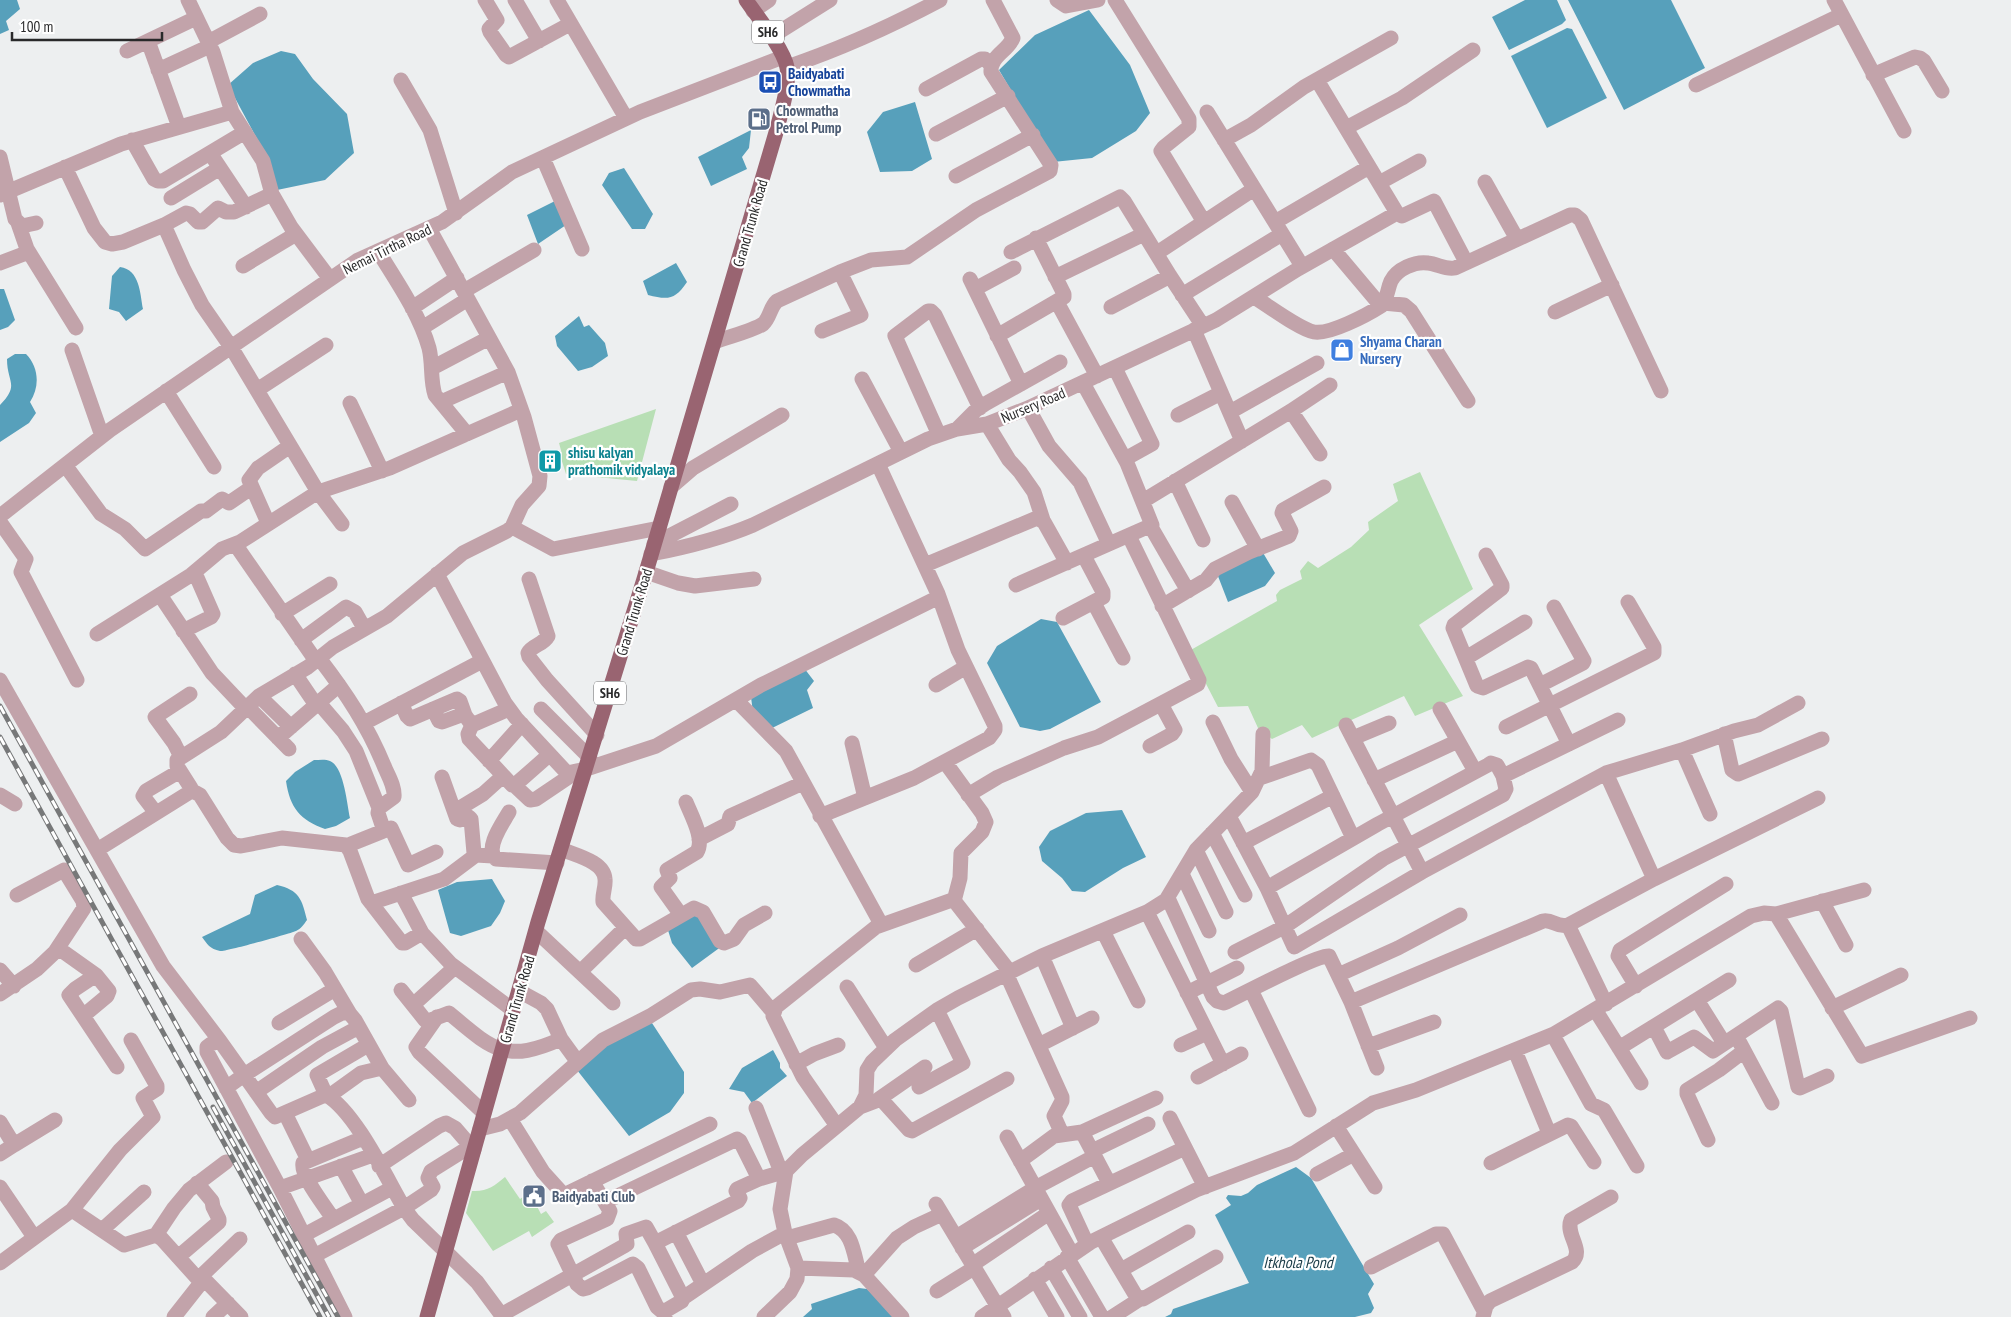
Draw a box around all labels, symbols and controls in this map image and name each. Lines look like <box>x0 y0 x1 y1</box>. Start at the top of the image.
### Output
scale bar <box>12 10 162 42</box>
text: 100 m <box>20 17 53 36</box>
road number: SH6 <box>752 21 784 44</box>
place label: Baidyabati Chowmatha <box>788 64 851 100</box>
bus stop icon: Baidyabati Chowmatha <box>757 69 783 95</box>
place label: Chowmatha Petrol Pump <box>776 101 842 137</box>
fuel station icon: Chowmatha Petrol Pump <box>746 106 772 132</box>
street label: Grand Trunk Road <box>728 177 772 269</box>
street label: Nemai Tirtha Road <box>340 219 434 279</box>
place label: Shyama Charan Nursery <box>1360 332 1442 368</box>
shop icon: Shyama Charan Nursery <box>1329 337 1355 363</box>
street label: Nursery Road <box>998 383 1068 427</box>
place label: shisu kalyan prathomik vidyalaya <box>568 443 675 479</box>
building icon: shisu kalyan prathomik vidyalaya <box>537 448 563 474</box>
street label: Grand Trunk Road <box>612 566 656 658</box>
road number: SH6 <box>594 681 626 704</box>
street label: Grand Trunk Road <box>495 953 539 1045</box>
public building icon: Baidyabati Club <box>521 1183 547 1209</box>
place label: Baidyabati Club <box>552 1187 635 1206</box>
water label: Itkhola Pond <box>1263 1252 1335 1272</box>

